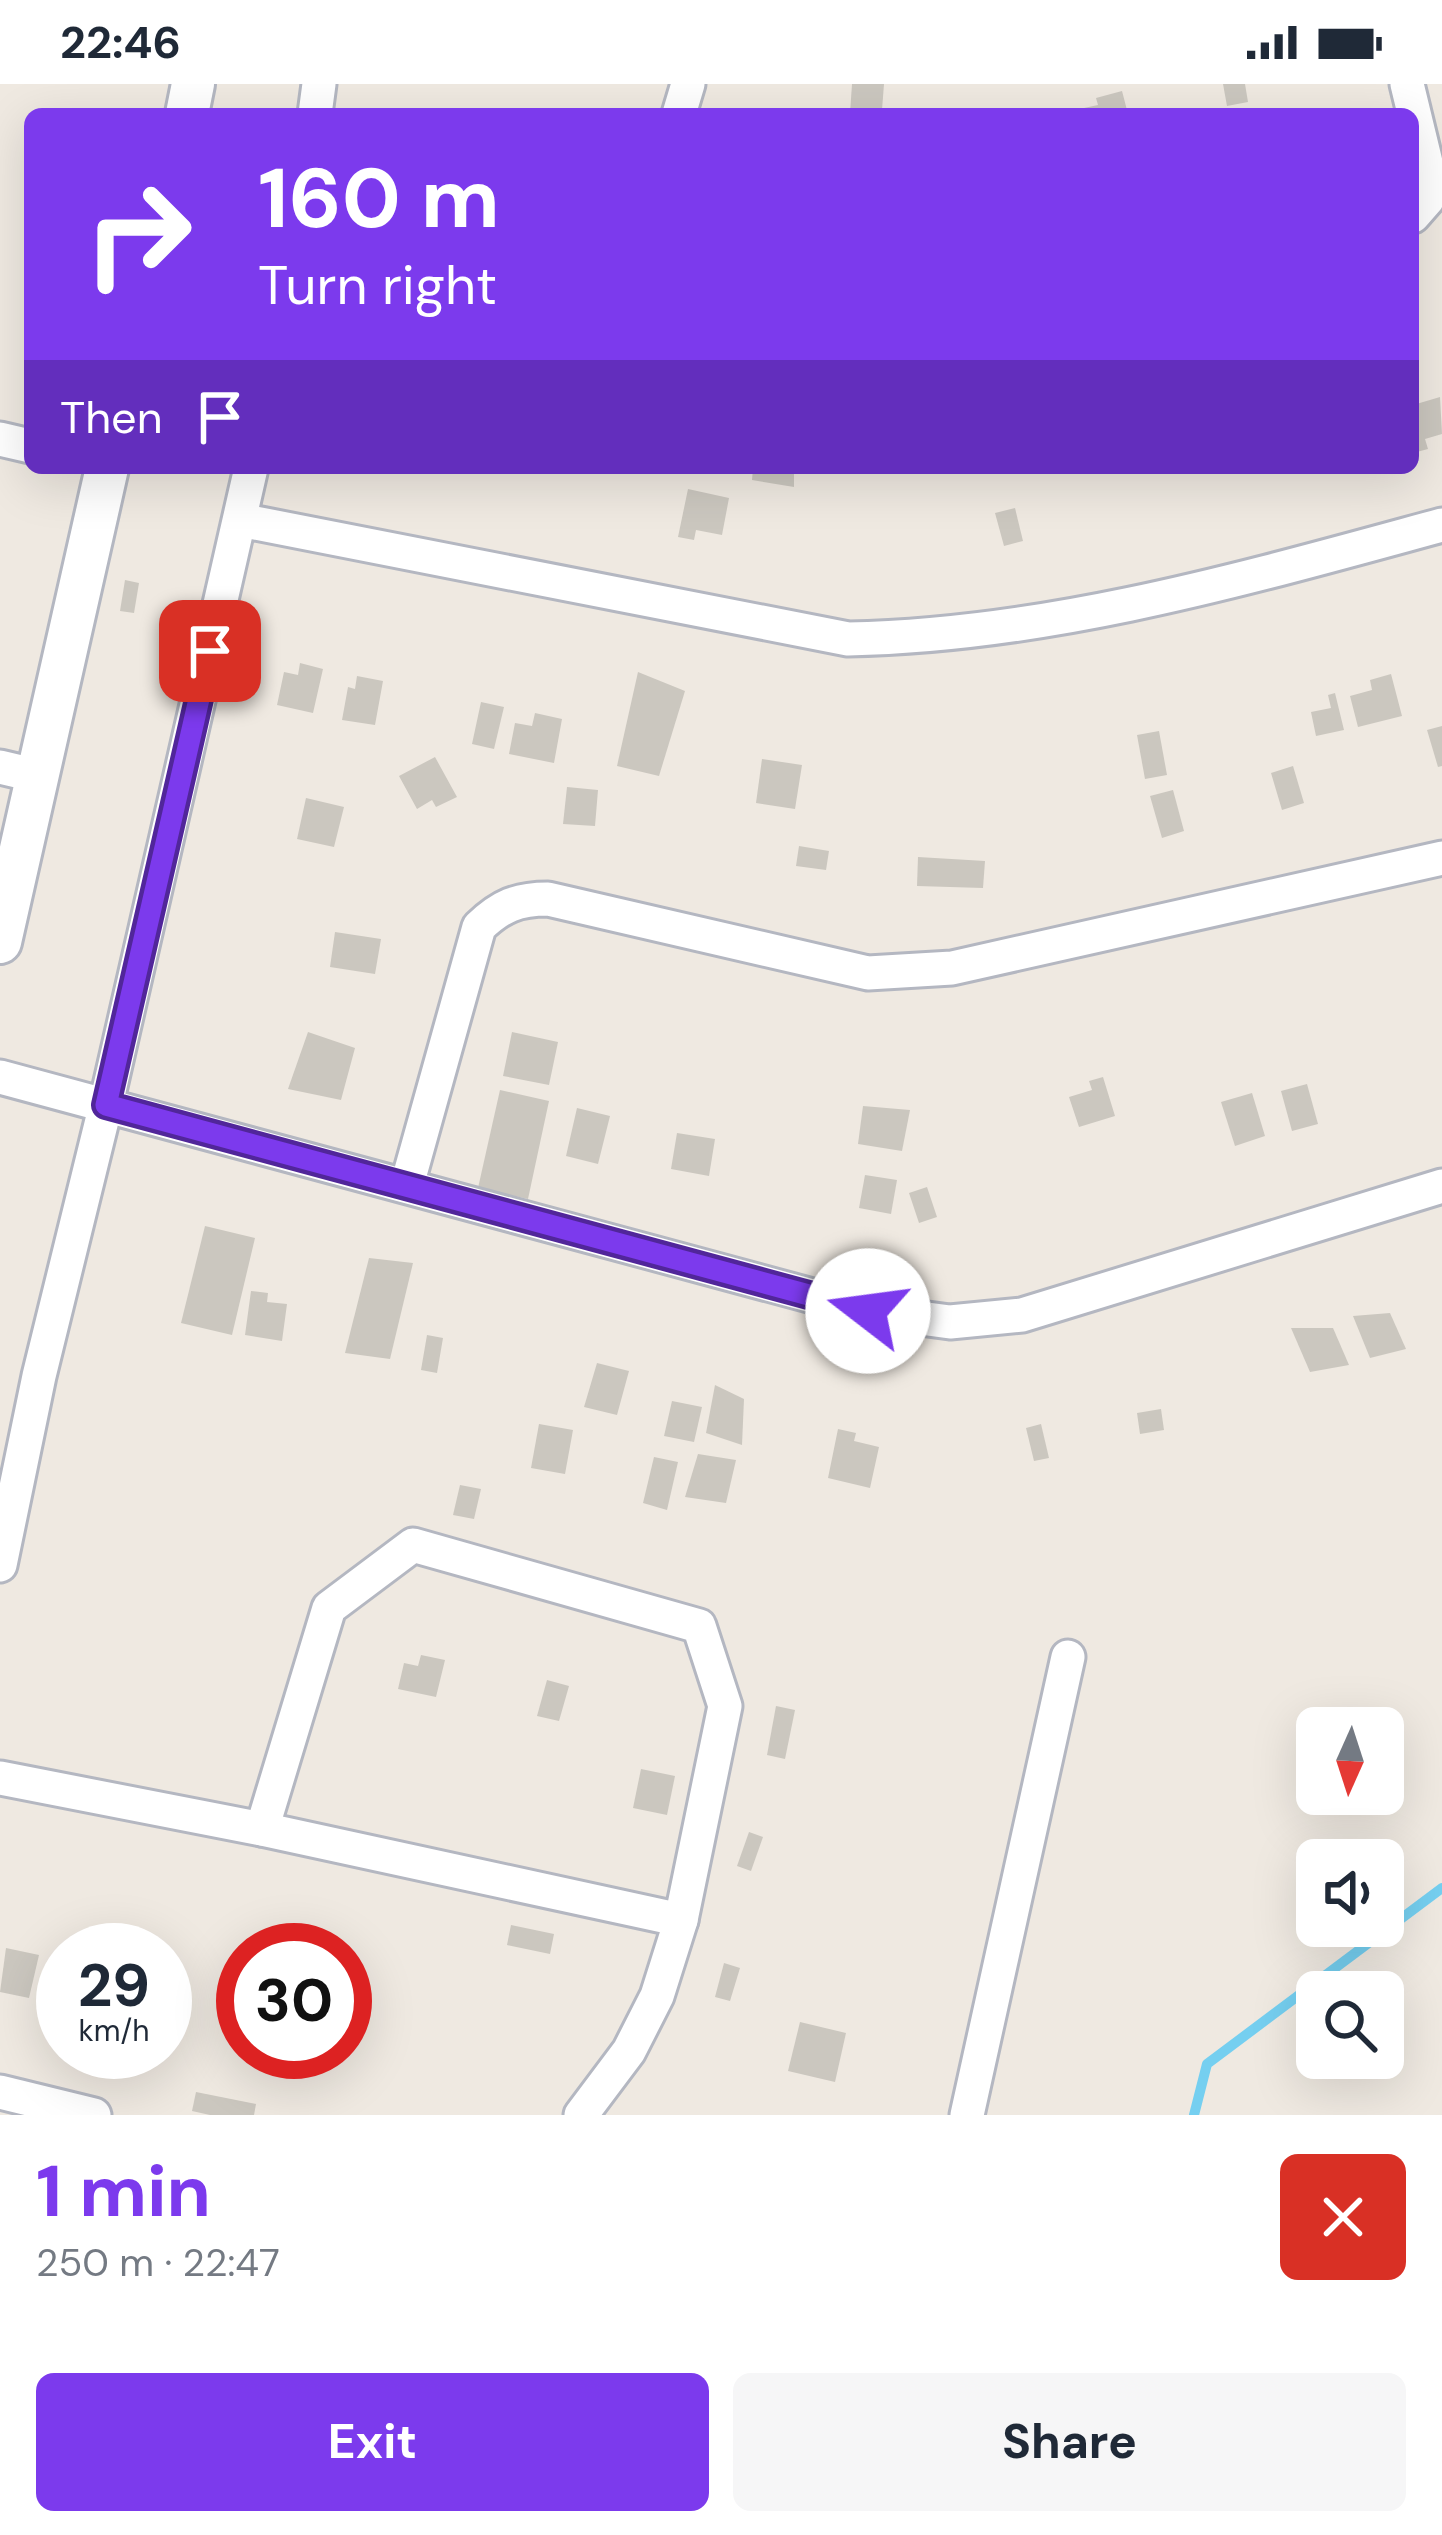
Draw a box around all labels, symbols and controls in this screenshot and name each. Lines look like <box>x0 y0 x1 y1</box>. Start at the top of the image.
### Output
text: 22:46 <box>60 13 181 72</box>
text: 160 m <box>258 144 500 253</box>
icon: right <box>60 156 216 312</box>
text: Turn right <box>258 250 497 321</box>
icon: arrive <box>187 384 253 450</box>
text: Then <box>60 388 163 447</box>
pin <box>159 600 261 702</box>
icon: arrive <box>177 618 243 684</box>
position arrow <box>805 1248 931 1374</box>
north arrow <box>1296 1707 1404 1815</box>
map controls <box>1296 1707 1404 2079</box>
button: sound <box>1296 1839 1404 1947</box>
speed limit sign: 30 <box>216 1923 372 2079</box>
text: 29 <box>78 1946 150 2025</box>
button: search <box>1296 1971 1404 2079</box>
text: km/h <box>79 2011 149 2050</box>
text: 1 min <box>36 2145 211 2238</box>
button: close <box>1280 2154 1406 2280</box>
text: 250 m · 22:47 <box>36 2237 280 2288</box>
button: Exit <box>36 2373 709 2511</box>
button: Share <box>733 2373 1406 2511</box>

